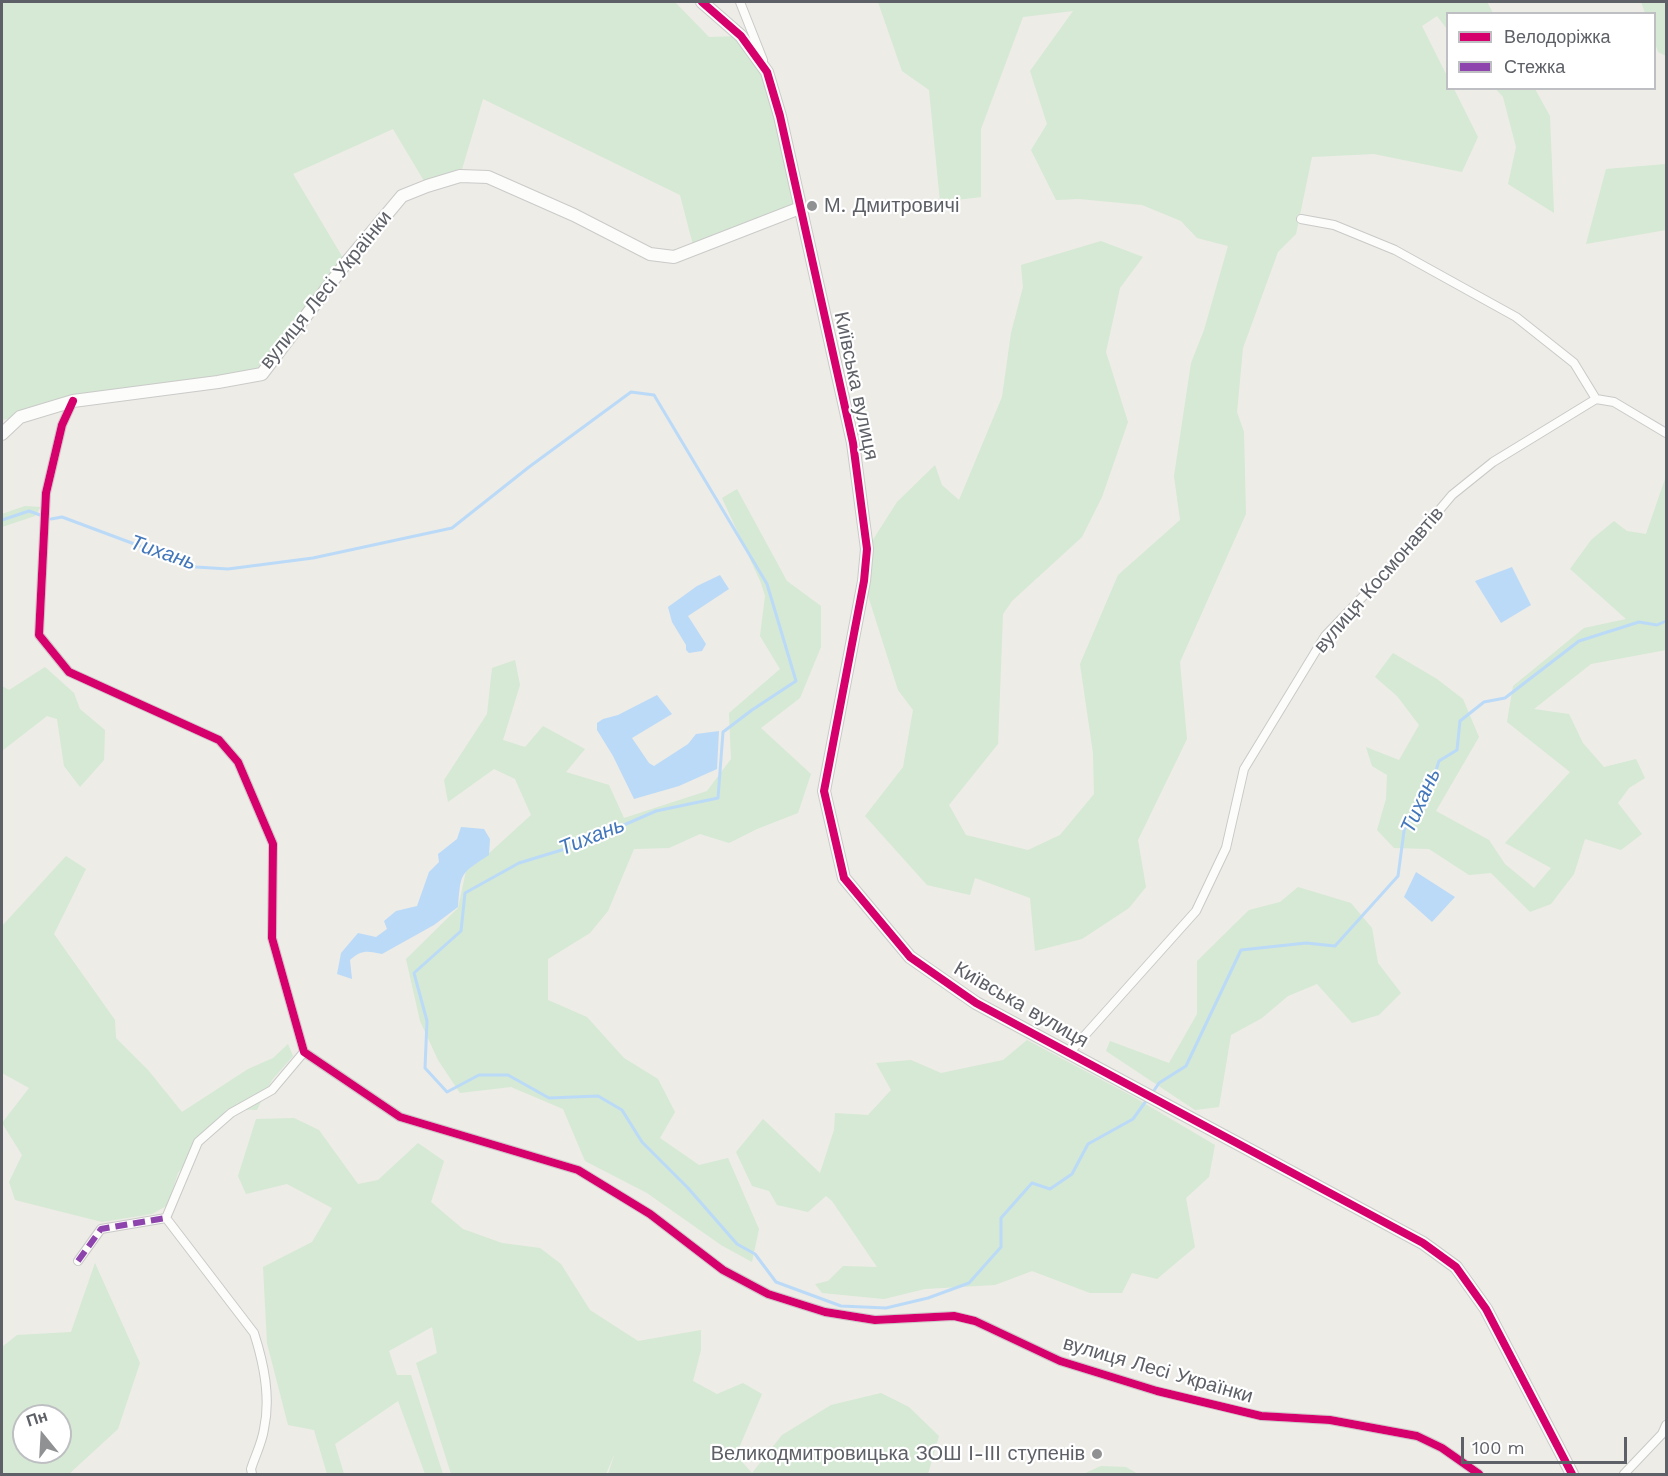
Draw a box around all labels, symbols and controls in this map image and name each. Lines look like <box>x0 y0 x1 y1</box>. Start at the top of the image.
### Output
legend <box>1446 12 1656 90</box>
text: Велодоріжка <box>1504 26 1611 47</box>
text: Стежка <box>1504 56 1565 77</box>
place label: М. Дмитровичі <box>824 194 959 218</box>
marker: М. Дмитровичі <box>805 199 819 213</box>
street label: вулиця Лесі Українки <box>255 206 397 374</box>
street label: Київська вулиця <box>829 310 883 462</box>
street label: вулиця Космонавтів <box>1309 502 1449 658</box>
water label: Тихань <box>127 530 199 576</box>
water label: Тихань <box>1396 765 1446 837</box>
water label: Тихань <box>556 813 628 861</box>
street label: Київська вулиця <box>950 957 1092 1053</box>
street label: вулиця Лесі Українки <box>1060 1331 1256 1409</box>
north arrow <box>12 1404 72 1464</box>
text: Пн <box>24 1406 50 1431</box>
scale bar <box>1464 1425 1630 1463</box>
text: 100 m <box>1472 1437 1525 1458</box>
place label: Великодмитровицька ЗОШ І-ІІІ ступенів <box>711 1442 1085 1466</box>
marker: Великодмитровицька ЗОШ І-ІІІ ступенів <box>1090 1447 1104 1461</box>

